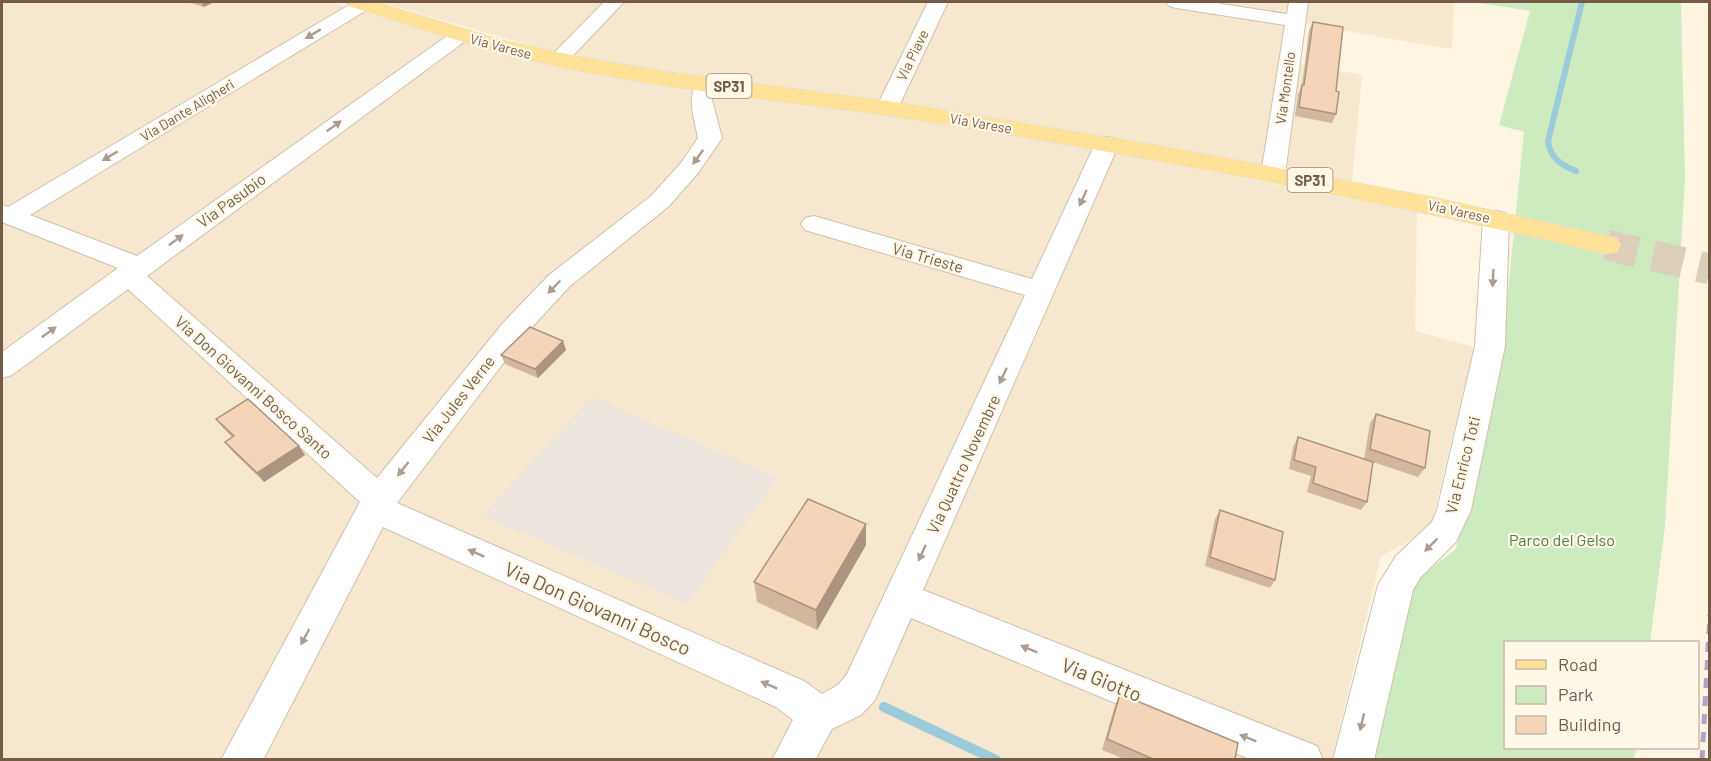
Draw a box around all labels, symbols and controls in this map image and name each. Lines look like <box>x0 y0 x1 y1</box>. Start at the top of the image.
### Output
street label: Via Piave <box>892 27 932 83</box>
one-way arrow <box>304 29 321 39</box>
street label: Via Varese <box>468 30 534 62</box>
street label: Via Montello <box>1271 50 1299 126</box>
road number: SP31 <box>706 74 752 98</box>
street label: Via Dante Aligheri <box>137 75 237 145</box>
street label: Via Varese <box>948 109 1014 137</box>
one-way arrow <box>326 120 342 132</box>
one-way arrow <box>692 148 704 164</box>
one-way arrow <box>101 151 118 161</box>
road number: SP31 <box>1288 168 1332 192</box>
street label: Via Pasubio <box>193 169 269 231</box>
one-way arrow <box>1078 189 1088 207</box>
street label: Via Varese <box>1426 196 1492 226</box>
one-way arrow <box>168 234 183 246</box>
street label: Via Trieste <box>890 238 966 276</box>
one-way arrow <box>1489 268 1498 287</box>
one-way arrow <box>547 279 561 294</box>
street label: Via Don Giovanni Bosco Santo <box>172 311 336 463</box>
one-way arrow <box>41 327 56 339</box>
street label: Via Jules Verne <box>418 352 498 446</box>
one-way arrow <box>998 367 1008 385</box>
street label: Via Quattro Novembre <box>922 391 1004 537</box>
street label: Via Enrico Toti <box>1441 414 1483 516</box>
one-way arrow <box>397 462 409 477</box>
park label: Parco del Gelso <box>1509 530 1615 549</box>
one-way arrow <box>1424 538 1438 553</box>
one-way arrow <box>918 545 927 562</box>
one-way arrow <box>467 549 484 558</box>
street label: Via Don Giovanni Bosco <box>501 556 695 660</box>
one-way arrow <box>300 629 310 646</box>
legend <box>1504 641 1699 749</box>
one-way arrow <box>1019 644 1037 654</box>
street label: Via Giotto <box>1058 652 1146 706</box>
text: Road <box>1558 653 1598 675</box>
one-way arrow <box>760 680 777 689</box>
text: Park <box>1558 683 1593 705</box>
one-way arrow <box>1356 713 1366 732</box>
text: Building <box>1558 713 1621 735</box>
one-way arrow <box>1239 733 1257 743</box>

